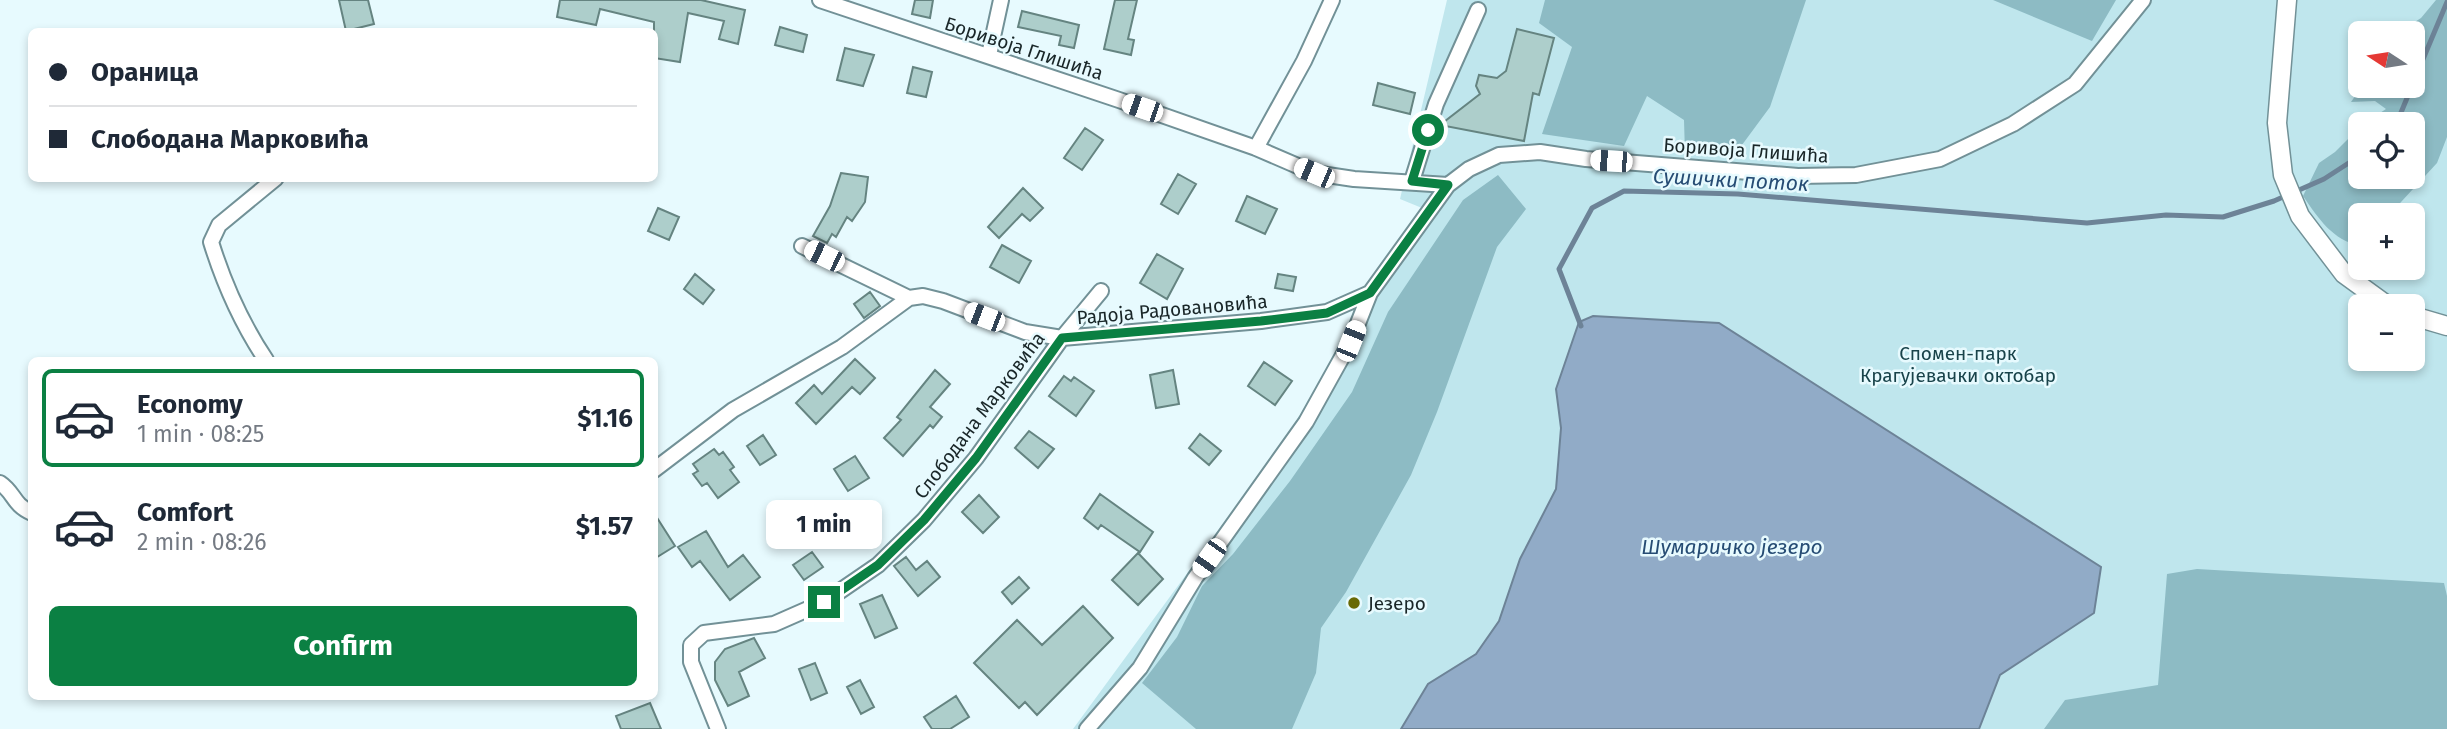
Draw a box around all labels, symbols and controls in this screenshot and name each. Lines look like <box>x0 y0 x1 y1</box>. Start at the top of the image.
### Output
street label: Боривоја Глишића <box>942 12 1106 85</box>
north arrow <box>2348 21 2426 98</box>
map controls <box>2348 21 2425 371</box>
text: Ораница <box>91 57 199 88</box>
car <box>1119 91 1166 125</box>
button: locate <box>2348 112 2425 189</box>
route start <box>1412 114 1444 146</box>
text: Слободана Марковића <box>91 124 369 155</box>
street label: Боривоја Глишића <box>1663 133 1829 168</box>
car <box>1590 149 1633 173</box>
car <box>1291 155 1338 191</box>
water label: Сушички поток <box>1652 163 1810 197</box>
button: + <box>2348 203 2425 280</box>
car <box>801 237 848 275</box>
street label: Радоја Радовановића <box>1076 290 1268 329</box>
button: − <box>2348 294 2425 371</box>
car <box>961 300 1008 334</box>
car <box>1334 318 1369 364</box>
street label: Слободана Марковића <box>909 327 1050 503</box>
park label: Спомен-парк Крагујевачки октобар <box>1860 342 2056 387</box>
icon: car <box>53 387 116 450</box>
text: Economy <box>137 389 243 420</box>
text: $1.16 <box>577 403 633 434</box>
text: 1 min · 08:25 <box>137 420 264 448</box>
icon: car <box>53 495 116 558</box>
text: Comfort <box>137 497 233 528</box>
callout: 1 min <box>766 500 882 550</box>
text: 1 min <box>796 510 852 538</box>
text: $1.57 <box>576 511 633 542</box>
text: 2 min · 08:26 <box>137 528 267 556</box>
water label: Шумаричко језеро <box>1641 534 1823 560</box>
car <box>1189 535 1230 581</box>
route end <box>808 586 840 618</box>
place label: Језеро <box>1368 592 1426 615</box>
marker: Језеро <box>1346 595 1362 611</box>
button: Confirm <box>49 606 637 686</box>

